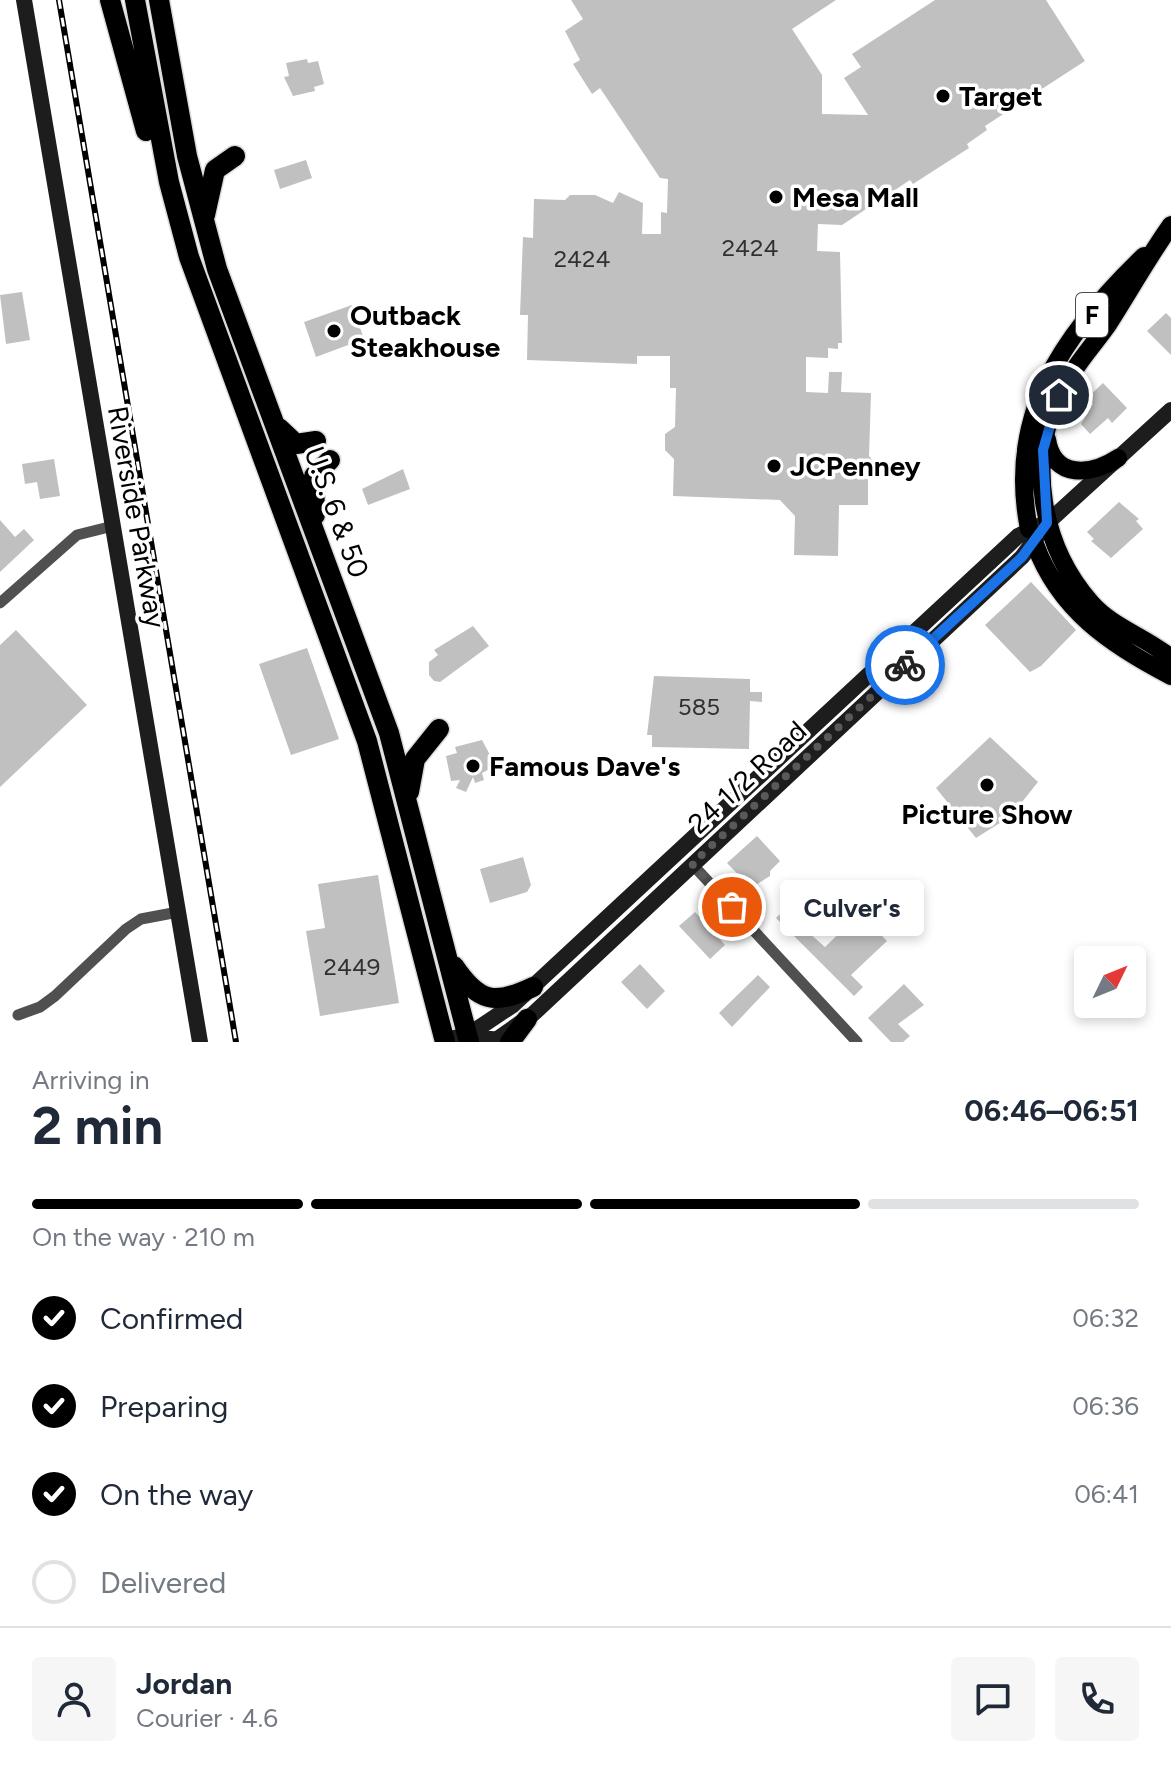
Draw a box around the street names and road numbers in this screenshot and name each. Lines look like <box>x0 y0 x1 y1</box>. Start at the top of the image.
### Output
road number: F <box>1076 293 1108 337</box>
street label: Riverside Parkway <box>101 403 173 631</box>
street label: U.S. 6 & 50 <box>298 442 376 582</box>
street label: 24 1/2 Road <box>681 714 813 840</box>

